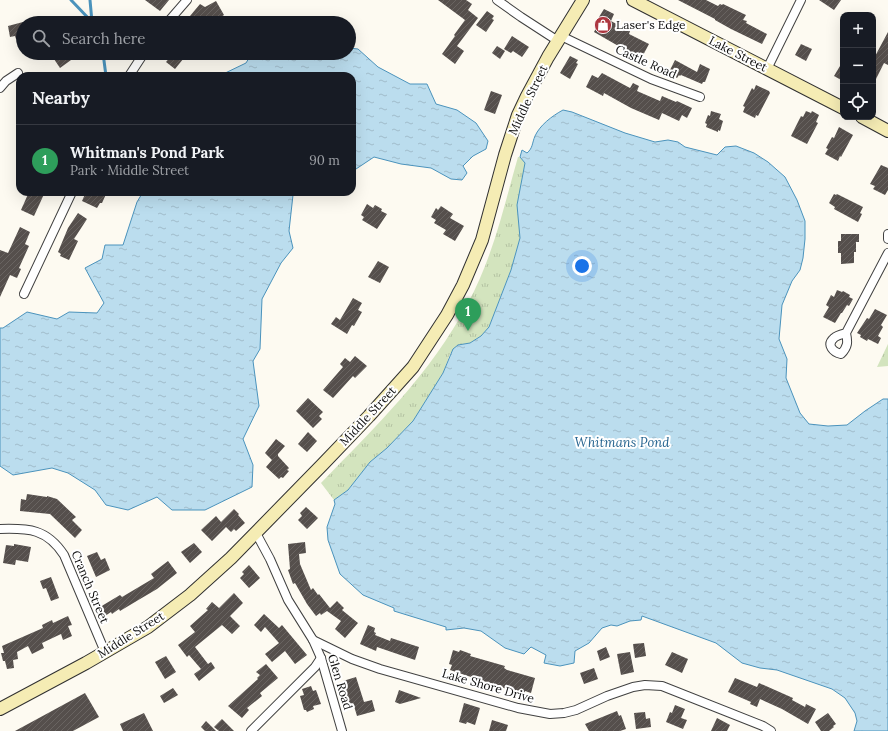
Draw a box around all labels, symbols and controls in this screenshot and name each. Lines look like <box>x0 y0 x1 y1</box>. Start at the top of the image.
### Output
map controls <box>840 12 876 120</box>
button: + <box>840 12 876 48</box>
shop icon: Laser's Edge <box>593 15 613 35</box>
search box <box>16 16 356 60</box>
place label: Laser's Edge <box>616 17 686 32</box>
icon: search <box>30 27 52 49</box>
text: Search here <box>62 29 145 48</box>
street label: Lake Street <box>707 32 770 75</box>
street label: Castle Road <box>613 41 679 82</box>
button: − <box>840 48 876 84</box>
street label: Middle Street <box>505 62 550 137</box>
button: locate <box>840 84 876 120</box>
text: Nearby <box>32 87 90 109</box>
text: Whitman's Pond Park <box>70 143 224 162</box>
text: 1 <box>42 152 48 169</box>
text: 90 m <box>309 152 340 169</box>
text: Park · Middle Street <box>70 162 189 179</box>
your location <box>572 256 592 276</box>
pin: 1 <box>455 298 481 331</box>
street label: Middle Street <box>336 383 399 448</box>
water label: Whitmans Pond <box>575 434 670 451</box>
street label: Cranch Street <box>68 548 113 626</box>
street label: Middle Street <box>95 608 167 661</box>
street label: Glen Road <box>325 652 356 711</box>
street label: Lake Shore Drive <box>440 665 536 706</box>

